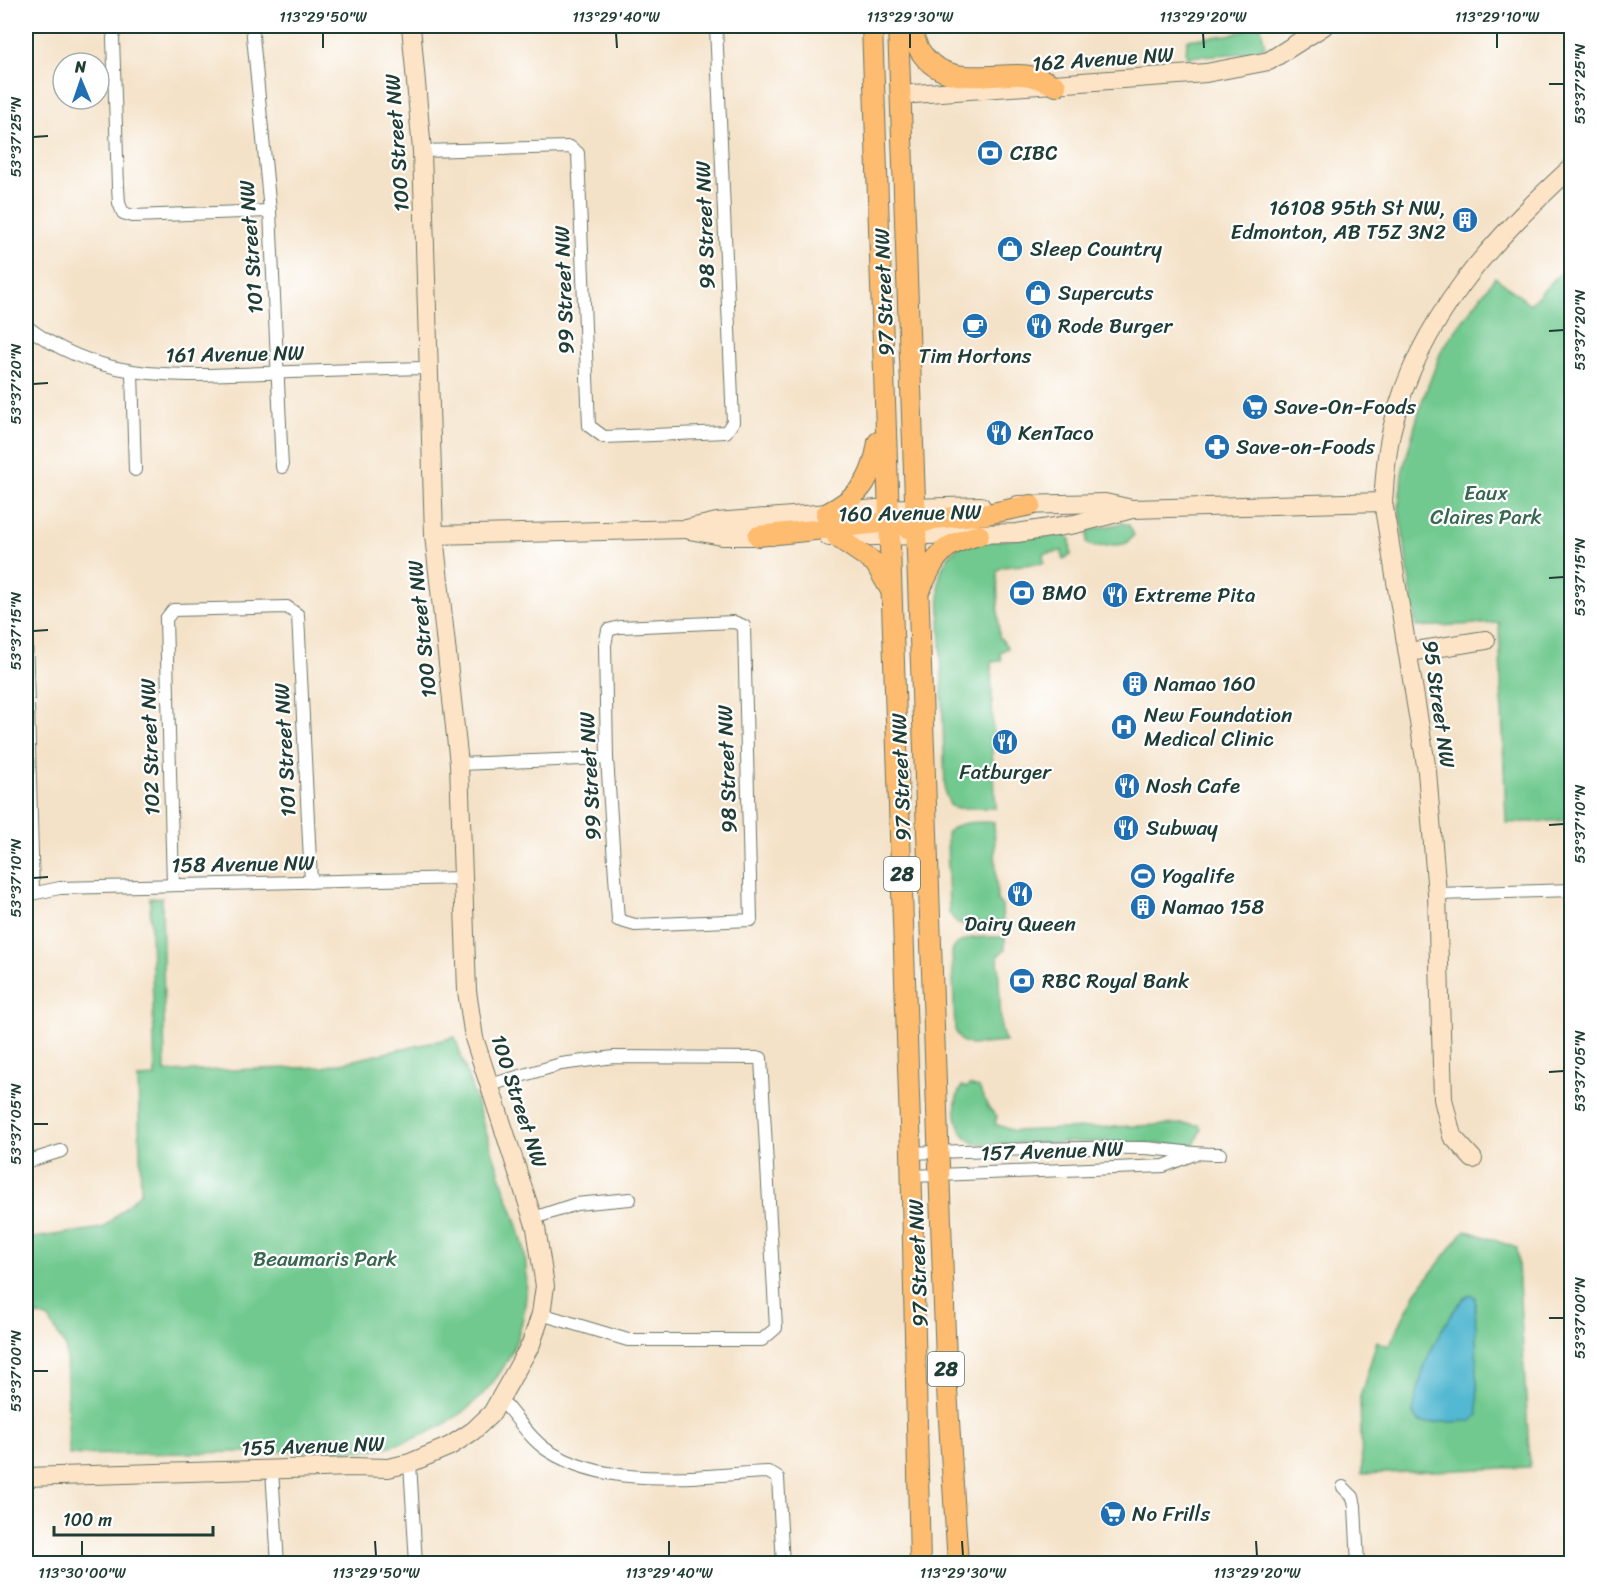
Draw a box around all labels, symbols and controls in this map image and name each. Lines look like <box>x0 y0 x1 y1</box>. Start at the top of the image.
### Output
text: 113°29'50"W <box>279 4 367 30</box>
text: 113°29'40"W <box>572 4 660 30</box>
text: 113°29'30"W <box>867 4 954 30</box>
text: 113°29'20"W <box>1160 4 1247 30</box>
text: 113°29'10"W <box>1455 4 1540 30</box>
street label: 162 Avenue NW <box>1031 35 1176 83</box>
text: 53°37'25"N <box>1567 43 1593 124</box>
north arrow <box>51 51 111 111</box>
text: N <box>73 52 87 81</box>
street label: 100 Street NW <box>373 72 421 213</box>
text: 53°37'25"N <box>3 96 29 177</box>
place label: CIBC <box>1010 134 1058 172</box>
bank icon: CIBC <box>975 138 1005 168</box>
street label: 98 Street NW <box>684 160 726 290</box>
street label: 101 Street NW <box>227 178 275 315</box>
place label: 16108 95th St NW, Edmonton, AB T5Z 3N2 <box>1231 189 1446 251</box>
building icon: 16108 95th St NW, Edmonton, AB T5Z 3N2 <box>1450 205 1480 235</box>
street label: 99 Street NW <box>543 224 585 355</box>
street label: 97 Street NW <box>863 227 905 357</box>
place label: Sleep Country <box>1030 230 1162 268</box>
shop icon: Sleep Country <box>995 234 1025 264</box>
place label: Supercuts <box>1058 274 1154 312</box>
shop icon: Supercuts <box>1023 278 1053 308</box>
text: 53°37'20"N <box>1567 289 1593 370</box>
place label: Rode Burger <box>1058 307 1173 345</box>
cafe icon: Tim Hortons <box>960 311 990 341</box>
restaurant icon: Rode Burger <box>1024 311 1054 341</box>
street label: 161 Avenue NW <box>165 334 305 374</box>
place label: Tim Hortons <box>918 337 1032 375</box>
text: 53°37'20"N <box>3 343 29 424</box>
place label: Save-On-Foods <box>1274 388 1416 426</box>
supermarket icon: Save-On-Foods <box>1240 392 1270 422</box>
place label: KenTaco <box>1018 414 1094 452</box>
restaurant icon: KenTaco <box>984 418 1014 448</box>
place label: Save-on-Foods <box>1236 428 1375 466</box>
pharmacy icon: Save-on-Foods <box>1202 432 1232 462</box>
park label: Eaux Claires Park <box>1430 474 1542 536</box>
street label: 160 Avenue NW <box>838 493 982 533</box>
text: 53°37'15"N <box>1567 537 1593 616</box>
street label: 100 Street NW <box>396 558 448 700</box>
place label: BMO <box>1042 574 1087 612</box>
place label: Extreme Pita <box>1134 576 1256 614</box>
bank icon: BMO <box>1007 578 1037 608</box>
restaurant icon: Extreme Pita <box>1100 580 1130 610</box>
text: 53°37'15"N <box>3 591 29 670</box>
street label: 95 Street NW <box>1411 638 1467 771</box>
place label: Namao 160 <box>1154 665 1256 703</box>
building icon: Namao 160 <box>1120 669 1150 699</box>
street label: 102 Street NW <box>129 677 171 816</box>
street label: 101 Street NW <box>262 681 307 818</box>
place label: New Foundation Medical Clinic <box>1144 696 1292 758</box>
street label: 98 Street NW <box>706 704 748 834</box>
street label: 99 Street NW <box>568 710 612 841</box>
street label: 97 Street NW <box>880 712 922 842</box>
hospital icon: New Foundation Medical Clinic <box>1109 712 1139 742</box>
restaurant icon: Fatburger <box>990 727 1020 757</box>
place label: Fatburger <box>959 753 1052 791</box>
place label: Nosh Cafe <box>1146 767 1240 805</box>
restaurant icon: Nosh Cafe <box>1112 771 1142 801</box>
text: 53°37'10"N <box>1567 784 1593 863</box>
place label: Subway <box>1146 809 1218 847</box>
restaurant icon: Subway <box>1111 813 1141 843</box>
text: 53°37'10"N <box>3 838 29 917</box>
street label: 158 Avenue NW <box>171 844 316 884</box>
road number: 28 <box>884 857 920 891</box>
place label: Yogalife <box>1162 857 1235 895</box>
sports icon: Yogalife <box>1128 861 1158 891</box>
restaurant icon: Dairy Queen <box>1005 879 1035 909</box>
place label: Namao 158 <box>1162 888 1264 926</box>
building icon: Namao 158 <box>1128 892 1158 922</box>
place label: Dairy Queen <box>964 905 1076 943</box>
place label: RBC Royal Bank <box>1042 962 1190 1000</box>
bank icon: RBC Royal Bank <box>1007 966 1037 996</box>
street label: 100 Street NW <box>480 1029 559 1173</box>
text: 53°37'05"N <box>1567 1030 1593 1112</box>
text: 53°37'05"N <box>3 1083 29 1165</box>
street label: 157 Avenue NW <box>980 1130 1125 1172</box>
street label: 97 Street NW <box>897 1198 939 1328</box>
park label: Beaumaris Park <box>253 1240 397 1278</box>
text: 53°37'00"N <box>1567 1277 1593 1359</box>
text: 53°37'00"N <box>3 1330 29 1412</box>
road number: 28 <box>928 1352 964 1386</box>
street label: 155 Avenue NW <box>241 1424 386 1467</box>
place label: No Frills <box>1132 1495 1211 1533</box>
scale bar <box>54 1499 213 1537</box>
supermarket icon: No Frills <box>1098 1499 1128 1529</box>
text: 100 m <box>63 1504 112 1536</box>
text: 113°30'00"W <box>38 1560 126 1586</box>
text: 113°29'50"W <box>332 1560 420 1586</box>
text: 113°29'40"W <box>625 1560 713 1586</box>
text: 113°29'30"W <box>920 1560 1007 1586</box>
text: 113°29'20"W <box>1214 1560 1301 1586</box>

